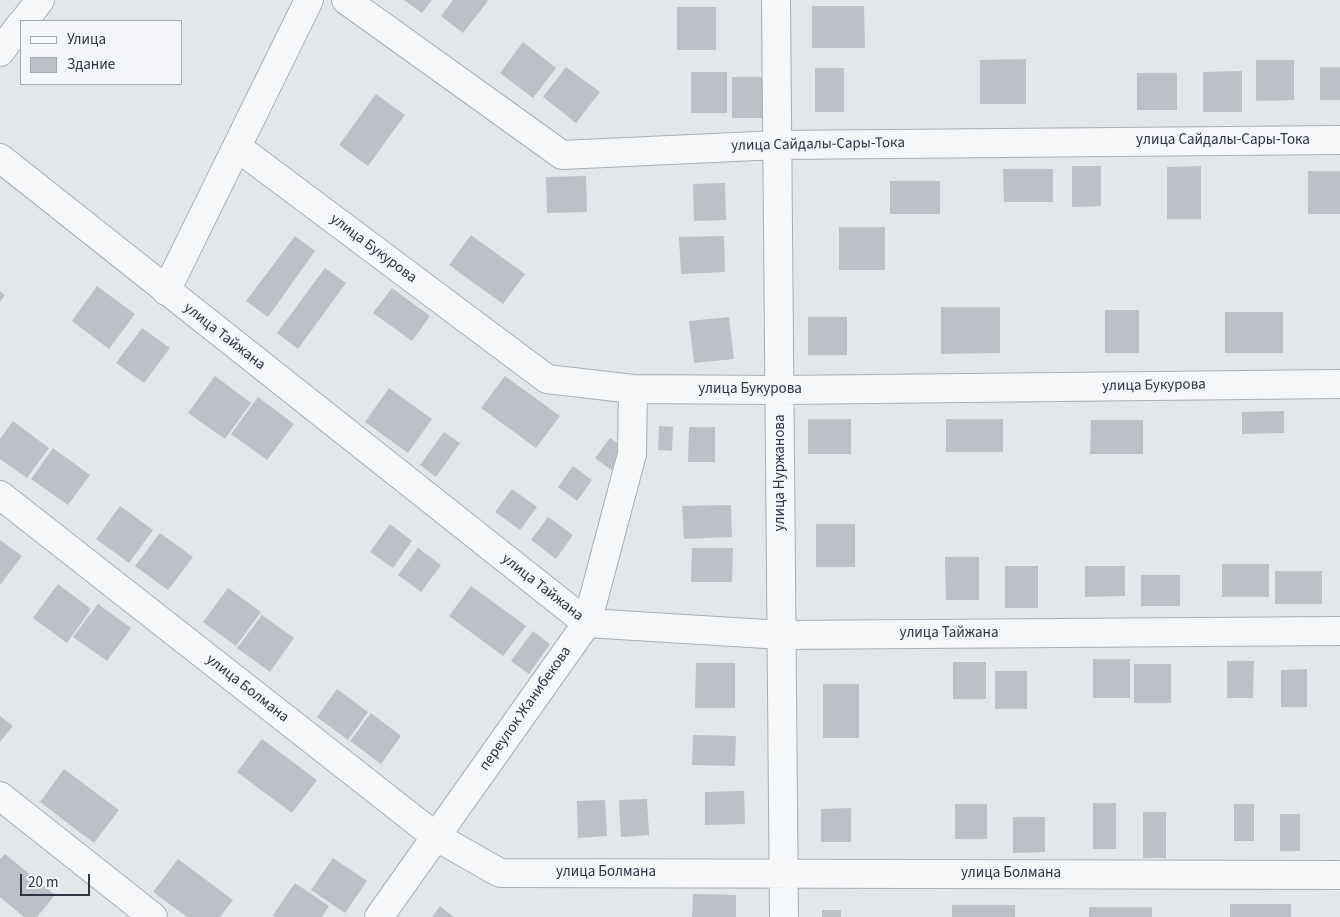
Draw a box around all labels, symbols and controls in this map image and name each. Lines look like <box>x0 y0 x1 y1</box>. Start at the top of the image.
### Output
legend <box>20 20 182 85</box>
text: Улица <box>67 29 106 50</box>
text: Здание <box>67 54 115 75</box>
street label: улица Сайдалы-Сары-Тока <box>1136 132 1310 150</box>
street label: улица Сайдалы-Сары-Тока <box>731 134 905 156</box>
street label: улица Букурова <box>326 211 420 287</box>
street label: улица Тайжана <box>179 299 269 375</box>
street label: улица Букурова <box>1102 376 1206 396</box>
street label: улица Букурова <box>698 381 802 399</box>
street label: улица Нуржанова <box>772 415 790 531</box>
street label: улица Тайжана <box>497 550 587 626</box>
street label: улица Тайжана <box>899 625 999 643</box>
street label: переулок Жанибекова <box>476 643 576 775</box>
street label: улица Болмана <box>202 651 292 727</box>
scale bar <box>22 864 92 896</box>
street label: улица Болмана <box>556 864 656 882</box>
street label: улица Болмана <box>961 865 1061 883</box>
text: 20 m <box>28 872 58 893</box>

